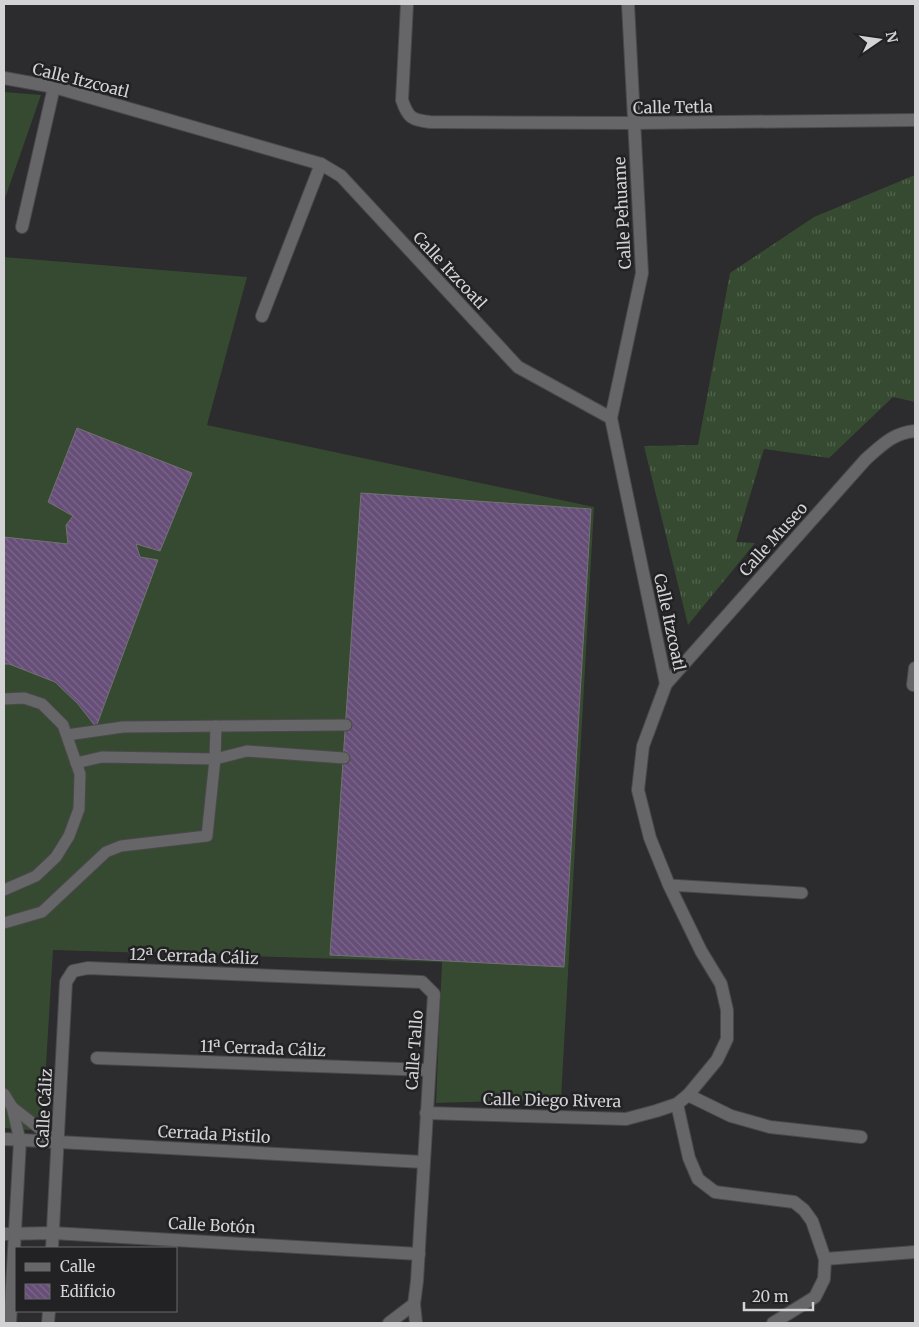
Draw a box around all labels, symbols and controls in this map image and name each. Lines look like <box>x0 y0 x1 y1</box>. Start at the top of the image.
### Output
north arrow <box>854 15 904 65</box>
text: N <box>882 30 902 44</box>
street label: Calle Itzcoatl <box>31 58 131 102</box>
street label: Calle Tetla <box>633 96 714 118</box>
street label: Calle Pehuame <box>609 156 635 270</box>
street label: Calle Itzcoatl <box>409 227 491 313</box>
street label: Calle Museo <box>735 498 811 580</box>
street label: Calle Itzcoatl <box>650 572 690 672</box>
street label: 12ª Cerrada Cáliz <box>129 944 259 968</box>
street label: Calle Tallo <box>401 1009 427 1091</box>
street label: 11ª Cerrada Cáliz <box>200 1036 327 1060</box>
street label: Calle Cáliz <box>32 1068 56 1148</box>
street label: Calle Diego Rivera <box>483 1089 622 1111</box>
street label: Cerrada Pistilo <box>157 1121 271 1147</box>
street label: Calle Botón <box>168 1213 257 1237</box>
legend <box>15 1247 178 1312</box>
text: Calle <box>60 1257 95 1276</box>
scale bar <box>744 1280 813 1312</box>
text: Edificio <box>60 1282 116 1301</box>
text: 20 m <box>752 1287 789 1306</box>

